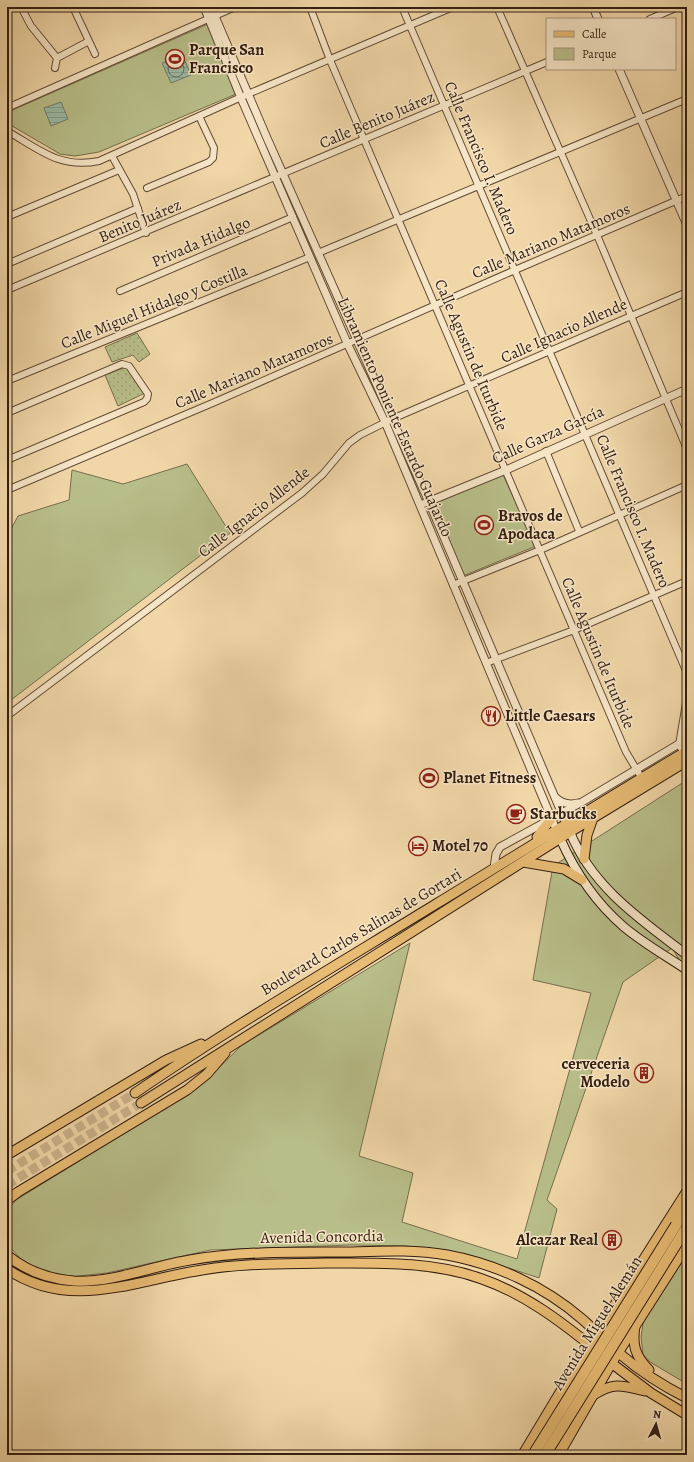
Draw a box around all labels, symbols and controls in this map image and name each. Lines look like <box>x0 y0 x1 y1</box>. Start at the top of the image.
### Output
legend <box>546 18 676 70</box>
text: Calle <box>582 26 606 42</box>
place label: Parque San Francisco <box>189 39 264 79</box>
text: Parque <box>582 46 617 62</box>
sports icon: Parque San Francisco <box>164 48 186 70</box>
street label: Calle Francisco I. Madero <box>439 78 523 238</box>
street label: Calle Benito Juárez <box>316 86 438 154</box>
street label: Benito Juárez <box>95 194 185 248</box>
street label: Calle Mariano Matamoros <box>469 198 633 284</box>
street label: Privada Hidalgo <box>148 211 254 273</box>
street label: Calle Miguel Hidalgo y Costilla <box>57 259 251 355</box>
street label: Calle Agustin de Iturbide <box>429 276 513 434</box>
street label: Calle Ignacio Allende <box>497 293 631 369</box>
street label: Libramiento Poniente Estardo Guajardo <box>332 294 458 540</box>
street label: Calle Mariano Matamoros <box>172 328 336 414</box>
street label: Calle Garza García <box>489 400 608 470</box>
street label: Calle Francisco I. Madero <box>591 431 675 591</box>
street label: Calle Ignacio Allende <box>194 461 314 563</box>
place label: Bravos de Apodaca <box>497 505 563 545</box>
sports icon: Bravos de Apodaca <box>473 514 495 536</box>
street label: Calle Agustin de Iturbide <box>556 574 640 732</box>
restaurant icon: Little Caesars <box>480 705 502 727</box>
place label: Little Caesars <box>505 705 596 727</box>
sports icon: Planet Fitness <box>418 767 440 789</box>
place label: Planet Fitness <box>443 767 536 789</box>
cafe icon: Starbucks <box>505 803 527 825</box>
place label: Starbucks <box>530 803 597 825</box>
hotel icon: Motel 70 <box>407 835 429 857</box>
place label: Motel 70 <box>432 835 488 857</box>
street label: Boulevard Carlos Salinas de Gortari <box>256 863 466 1001</box>
place label: cerveceria Modelo <box>562 1053 630 1093</box>
building icon: cerveceria Modelo <box>633 1062 655 1084</box>
street label: Avenida Concordia <box>259 1225 384 1249</box>
place label: Alcazar Real <box>515 1229 599 1251</box>
building icon: Alcazar Real <box>601 1229 623 1251</box>
street label: Avenida Miguel Alemán <box>546 1252 647 1395</box>
north arrow <box>636 1404 676 1444</box>
text: N <box>652 1407 662 1422</box>

